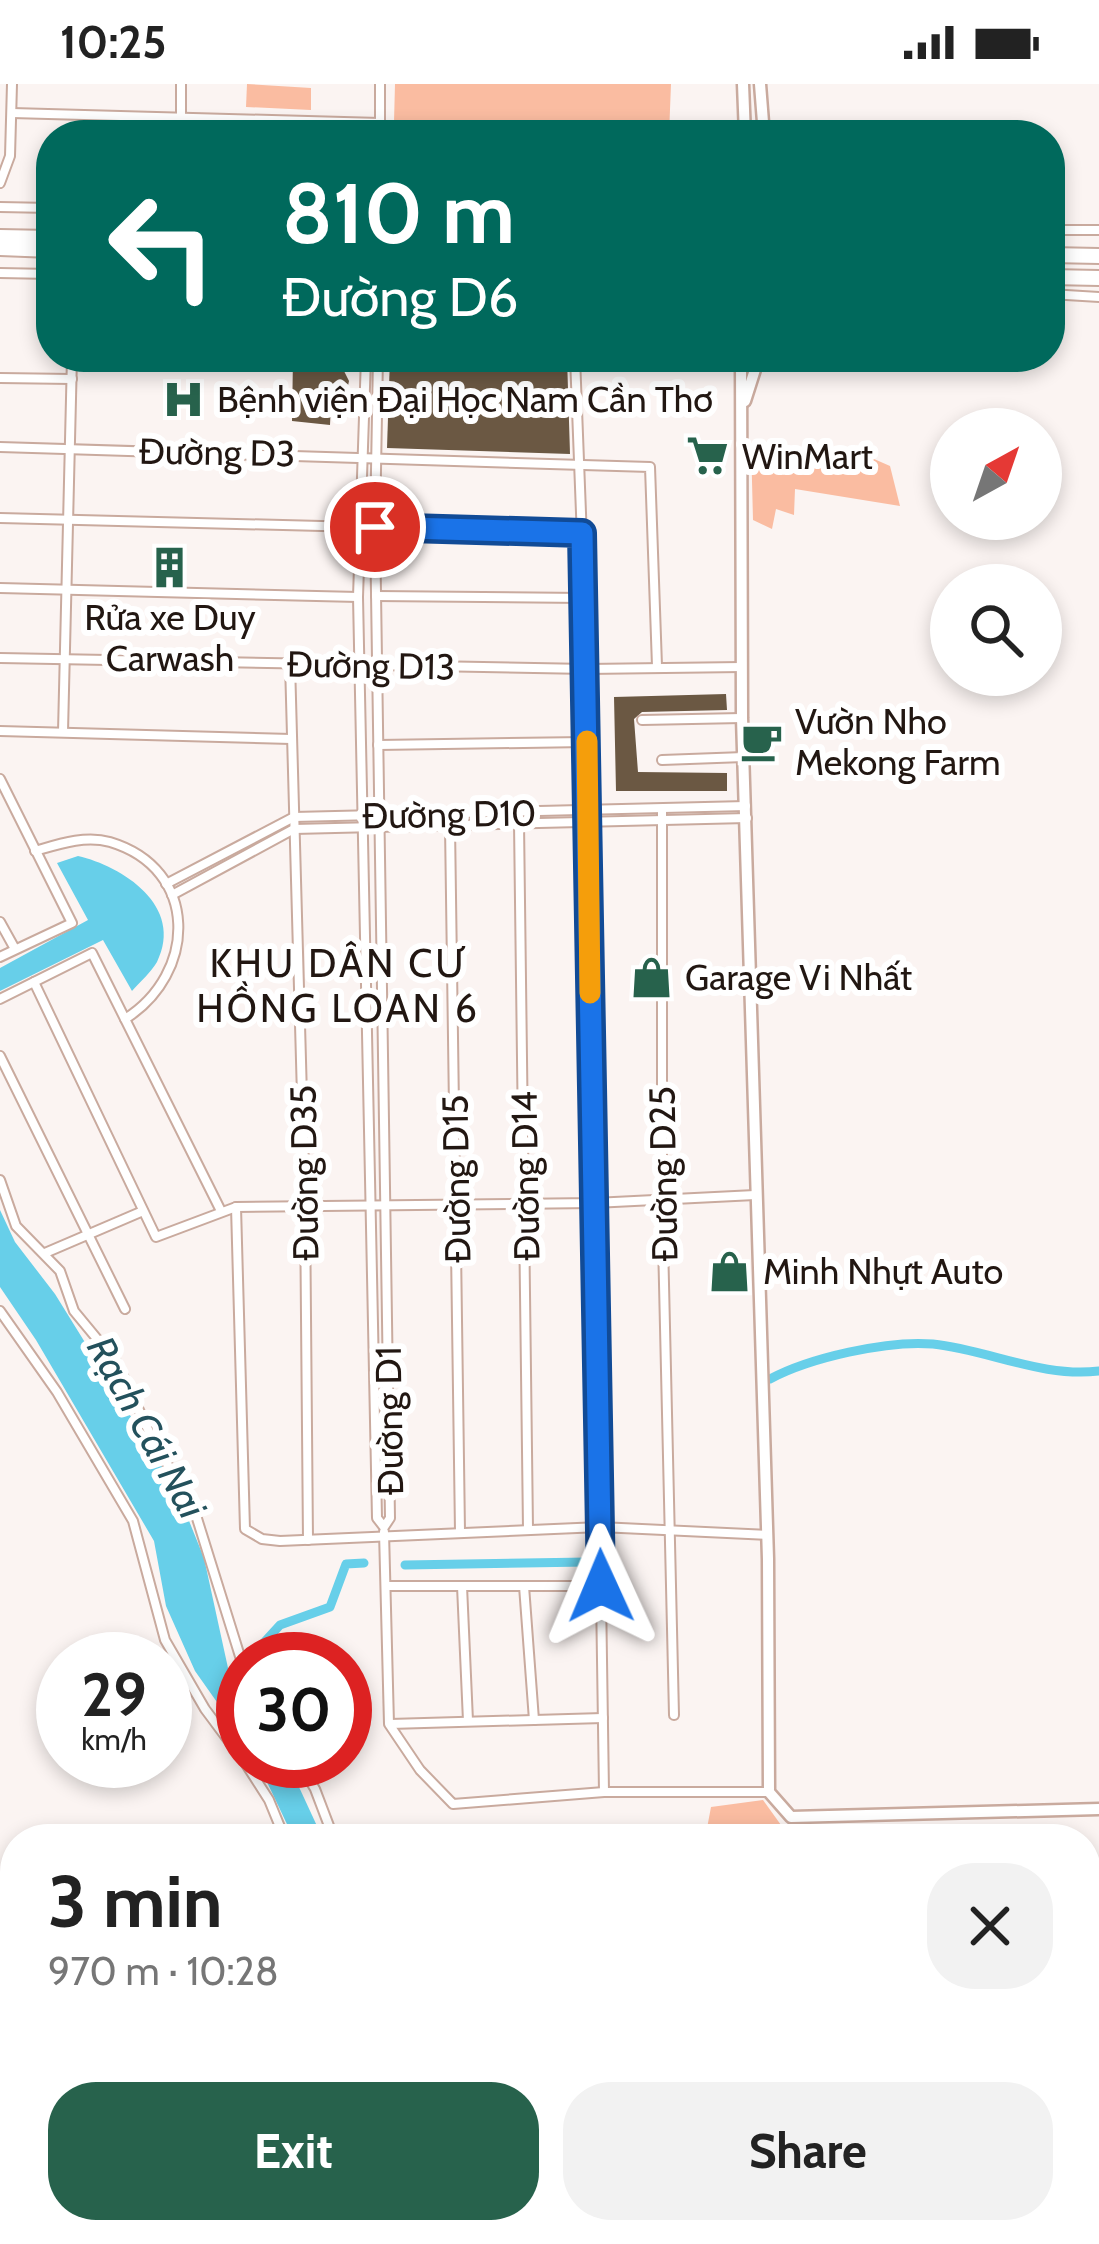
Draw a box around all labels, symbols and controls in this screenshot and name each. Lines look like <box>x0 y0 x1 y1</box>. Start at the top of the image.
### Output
text: 10:25 <box>60 15 166 69</box>
text: 810 m <box>282 162 515 264</box>
icon: left <box>84 168 240 324</box>
text: Đường D6 <box>282 264 519 330</box>
hospital icon: Bệnh viện Đại Học Nam Cần Thơ <box>160 376 206 422</box>
place label: Bệnh viện Đại Học Nam Cần Thơ <box>217 377 713 421</box>
north arrow <box>930 408 1062 540</box>
map controls <box>930 408 1062 696</box>
street label: Đường D3 <box>138 429 296 475</box>
supermarket icon: WinMart <box>685 433 731 479</box>
place label: WinMart <box>742 434 873 478</box>
pin <box>324 476 426 578</box>
icon: arrive <box>342 494 408 560</box>
building icon: Rửa xe Duy Carwash <box>147 544 193 590</box>
button: search <box>930 564 1062 696</box>
place label: Rửa xe Duy Carwash <box>84 595 256 680</box>
street label: Đường D13 <box>286 642 456 688</box>
place label: Vườn Nho Mekong Farm <box>795 699 1001 784</box>
cafe icon: Vườn Nho Mekong Farm <box>738 719 784 765</box>
street label: Đường D10 <box>362 790 536 838</box>
district label: KHU DÂN CƯ HỒNG LOAN 6 <box>196 939 480 1032</box>
shop icon: Garage Vi Nhất <box>628 954 674 1000</box>
place label: Garage Vi Nhất <box>685 955 912 999</box>
street label: Đường D35 <box>280 1085 328 1261</box>
street label: Đường D25 <box>639 1086 687 1262</box>
street label: Đường D14 <box>502 1091 548 1261</box>
street label: Đường D15 <box>433 1094 479 1264</box>
shop icon: Minh Nhựt Auto <box>706 1248 752 1294</box>
place label: Minh Nhựt Auto <box>763 1249 1003 1293</box>
water label: Rạch Cái Nai <box>77 1327 217 1527</box>
street label: Đường D1 <box>366 1346 412 1496</box>
position arrow <box>538 1523 664 1649</box>
speed limit sign: 30 <box>216 1632 372 1788</box>
text: 29 <box>81 1658 147 1731</box>
text: km/h <box>81 1721 147 1758</box>
text: 3 min <box>48 1858 223 1945</box>
button: close <box>927 1863 1053 1989</box>
text: 970 m · 10:28 <box>48 1947 279 1995</box>
button: Exit <box>48 2082 539 2220</box>
button: Share <box>563 2082 1053 2220</box>

